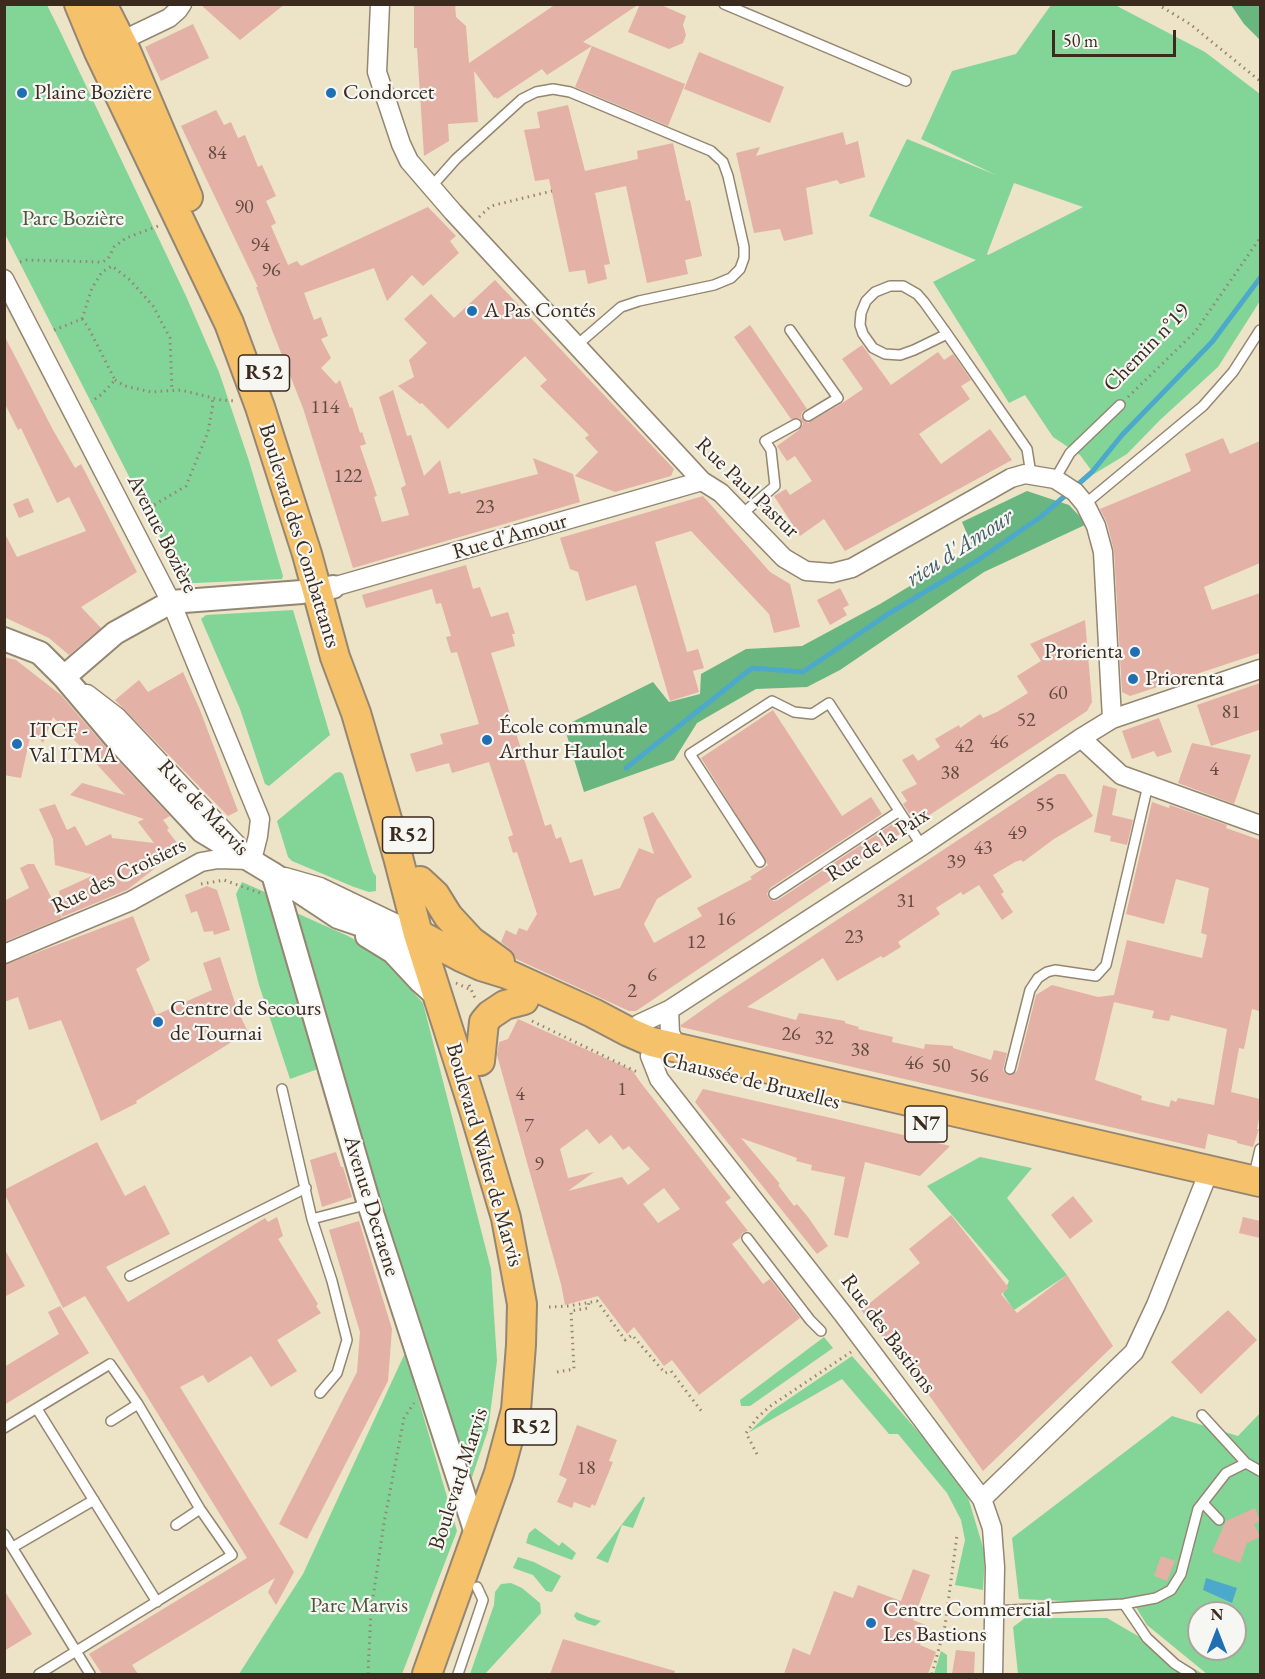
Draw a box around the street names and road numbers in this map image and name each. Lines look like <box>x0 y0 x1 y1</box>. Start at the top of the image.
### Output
street label: Chemin n°19 <box>1098 298 1196 398</box>
road number: R52 <box>238 355 290 391</box>
street label: Boulevard des Combattants <box>252 421 346 651</box>
street label: Rue Paul Pastur <box>690 432 804 544</box>
street label: Avenue Bozière <box>121 470 203 598</box>
street label: Rue d'Amour <box>450 508 570 566</box>
street label: Rue de Marvis <box>152 754 254 862</box>
street label: Rue de la Paix <box>822 802 934 888</box>
road number: R52 <box>382 817 434 853</box>
street label: Rue des Croisiers <box>47 832 191 920</box>
street label: Boulevard Walter de Marvis <box>439 1040 529 1270</box>
street label: Chaussée de Bruxelles <box>659 1046 843 1116</box>
road number: N7 <box>905 1106 947 1142</box>
street label: Avenue Decraene <box>337 1132 405 1280</box>
street label: Rue des Bastions <box>835 1269 941 1399</box>
street label: Boulevard Marvis <box>424 1405 494 1553</box>
road number: R52 <box>506 1409 556 1445</box>

